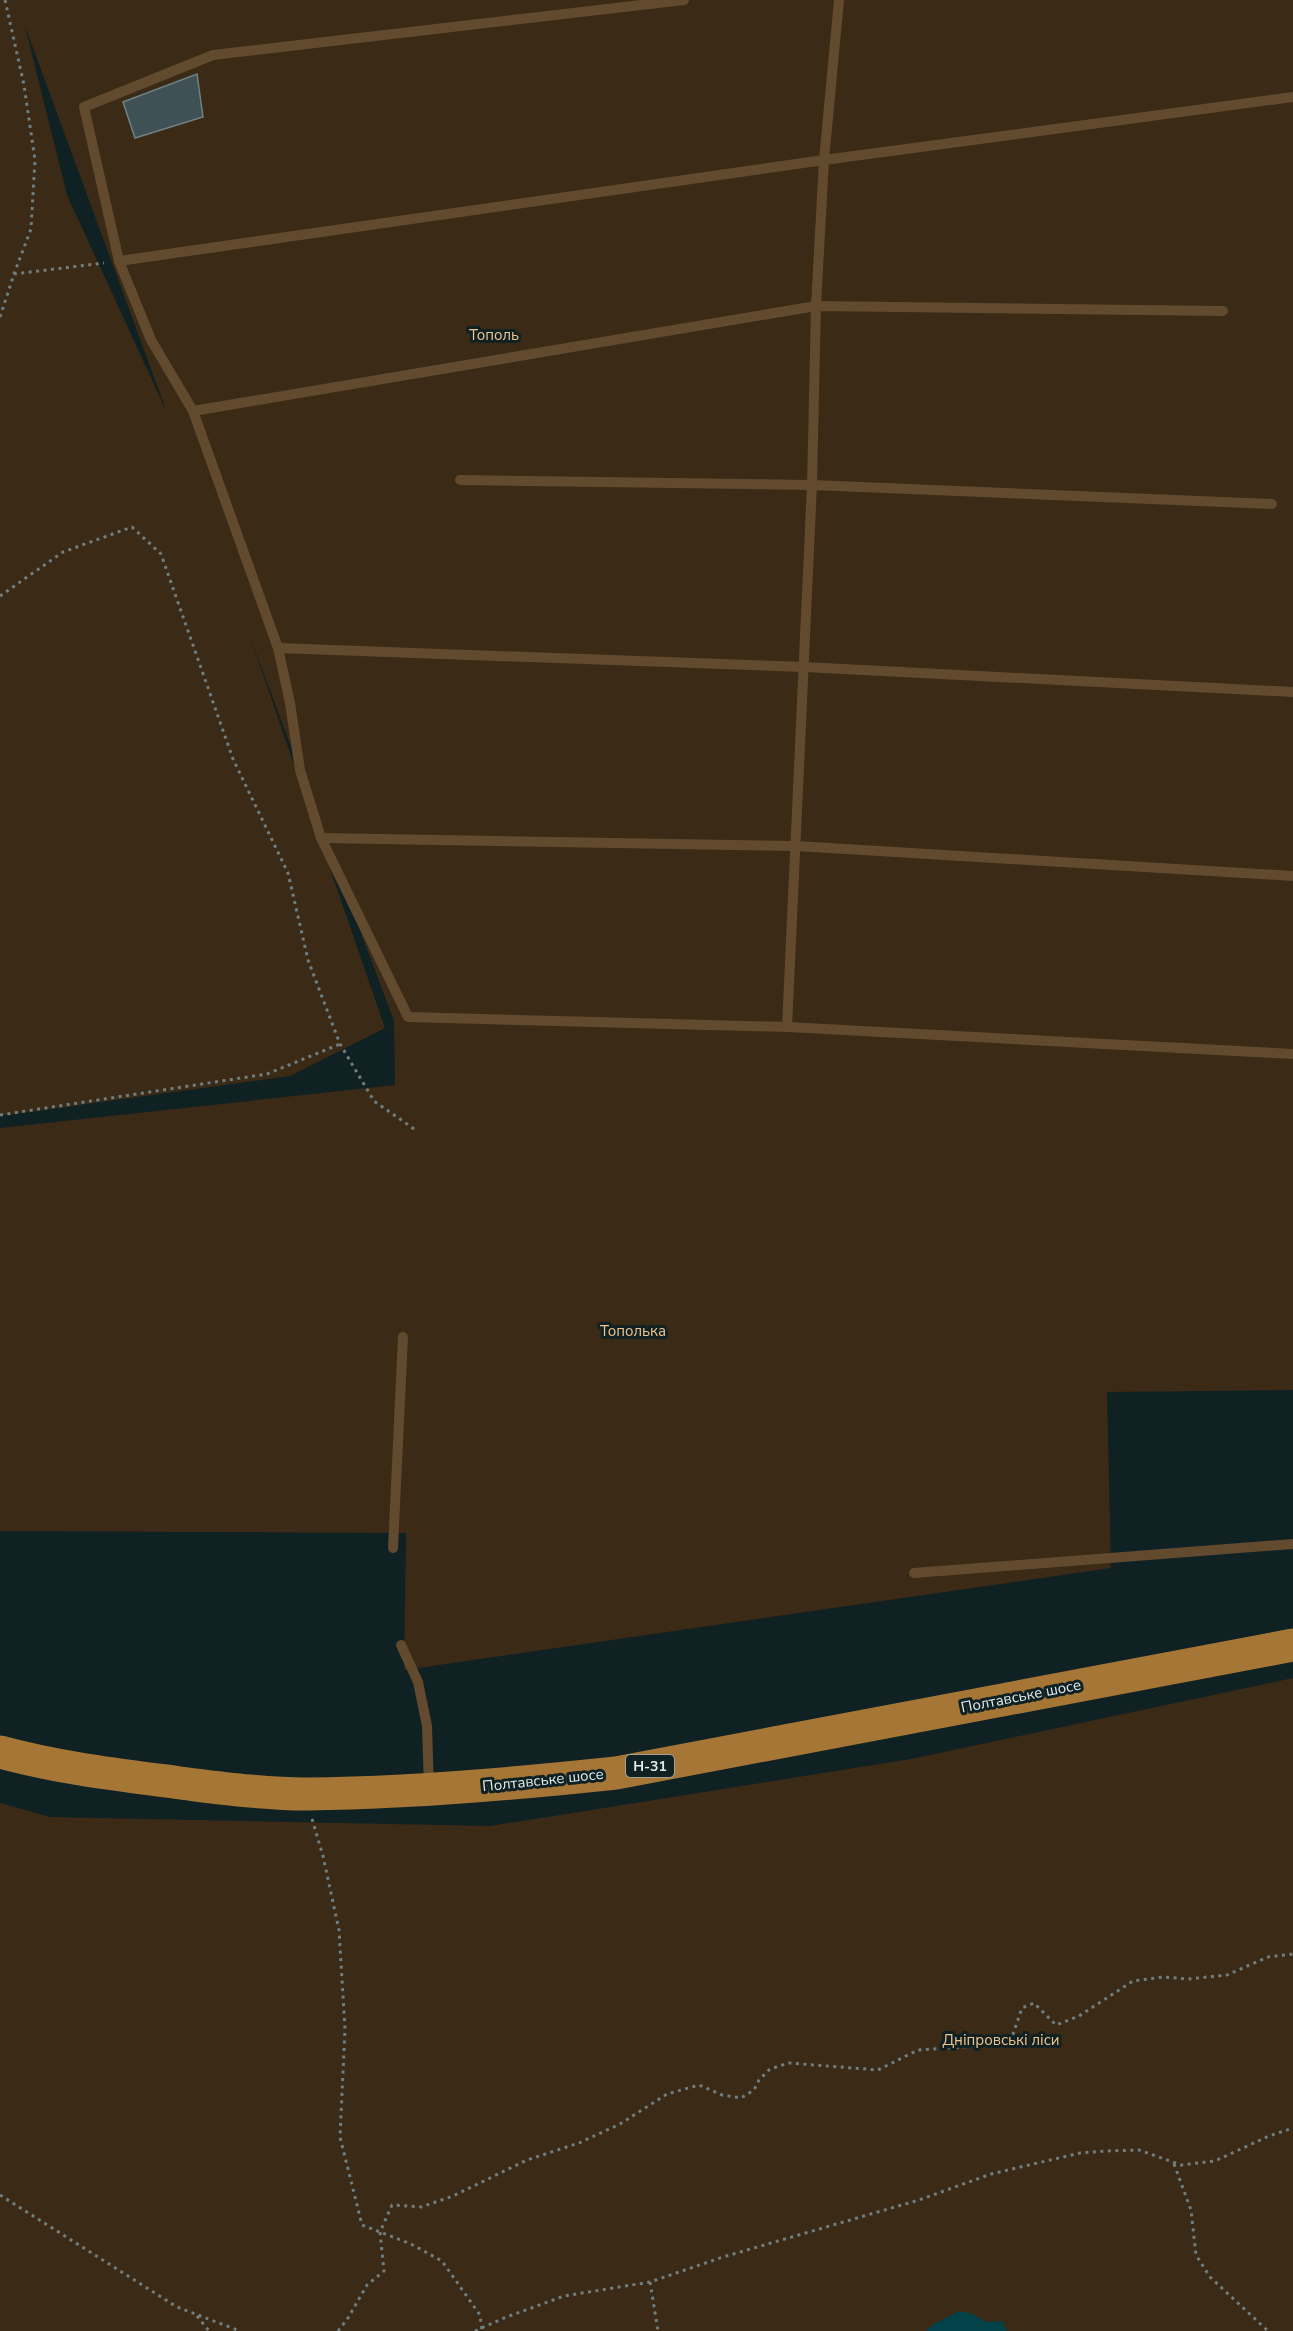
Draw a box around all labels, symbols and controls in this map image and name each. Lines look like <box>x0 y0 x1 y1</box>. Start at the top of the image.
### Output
park label: Тополь <box>469 325 519 345</box>
park label: Тополька <box>600 1321 666 1341</box>
street label: Полтавське шосе <box>959 1675 1083 1717</box>
road number: Н-31 <box>626 1755 674 1777</box>
street label: Полтавське шосе <box>481 1764 605 1796</box>
park label: Дніпровські ліси <box>942 2030 1060 2050</box>

